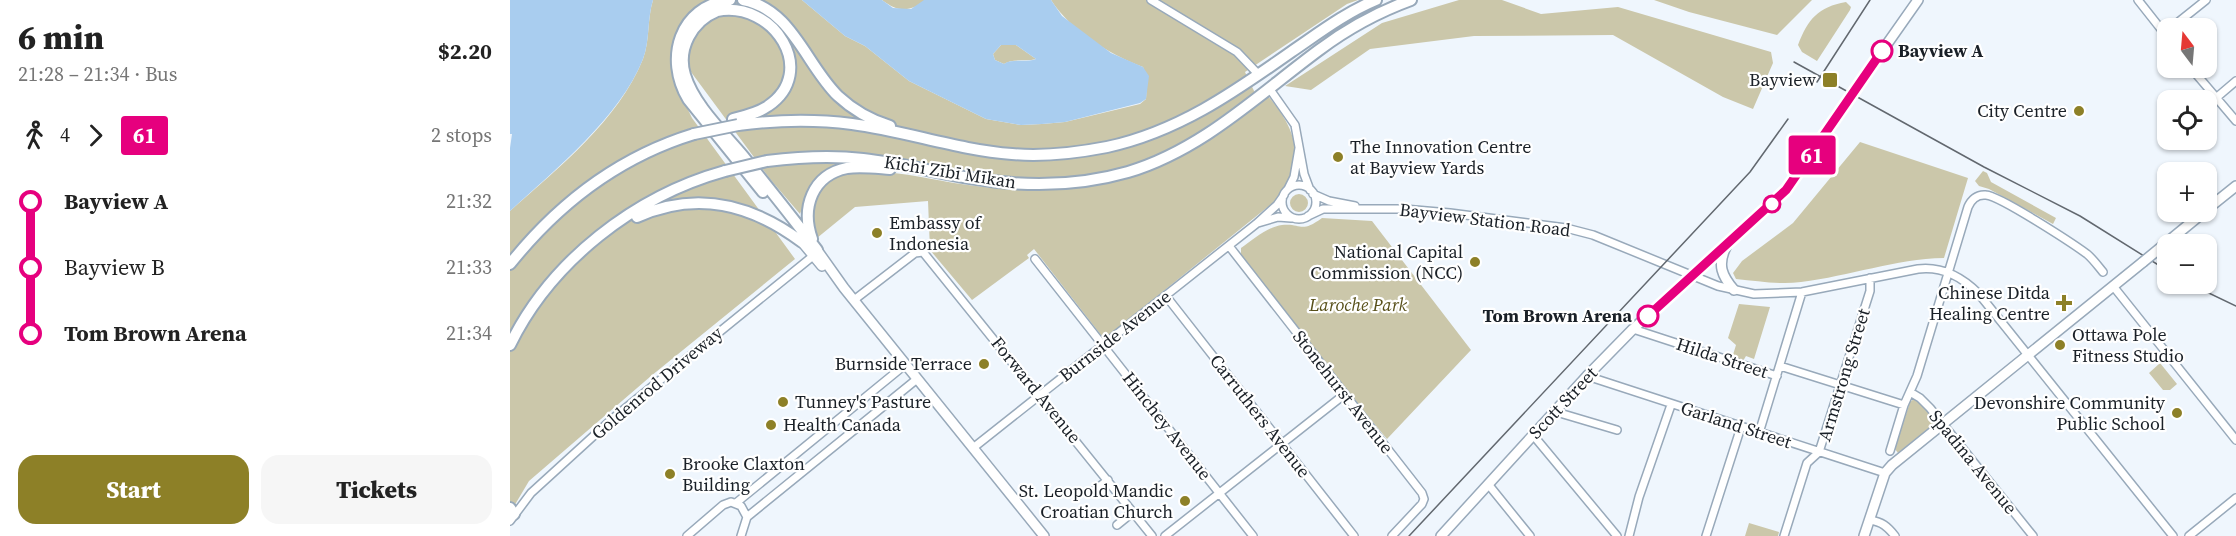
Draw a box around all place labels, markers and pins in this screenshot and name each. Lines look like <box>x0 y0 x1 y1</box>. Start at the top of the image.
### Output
place label: Bayview A <box>1898 38 1983 63</box>
marker: Bayview A <box>1871 40 1893 62</box>
place label: Bayview <box>1749 67 1816 92</box>
marker: Bayview <box>1821 71 1839 89</box>
place label: City Centre <box>1977 98 2067 123</box>
marker: City Centre <box>2072 104 2086 118</box>
place label: The Innovation Centre at Bayview Yards <box>1350 134 1531 180</box>
marker: The Innovation Centre at Bayview Yards <box>1331 150 1345 164</box>
unlabelled marker <box>1763 195 1781 213</box>
place label: Embassy of Indonesia <box>889 210 983 256</box>
marker: Embassy of Indonesia <box>870 226 884 240</box>
place label: National Capital Commission (NCC) <box>1310 239 1463 285</box>
marker: National Capital Commission (NCC) <box>1468 255 1482 269</box>
place label: Chinese Ditda Healing Centre <box>1929 280 2051 326</box>
marker: Chinese Ditda Healing Centre <box>2055 294 2073 312</box>
place label: Tom Brown Arena <box>1483 303 1632 328</box>
marker: Tom Brown Arena <box>1637 305 1659 327</box>
place label: Ottawa Pole Fitness Studio <box>2072 322 2184 368</box>
marker: Ottawa Pole Fitness Studio <box>2053 338 2067 352</box>
place label: Burnside Terrace <box>835 351 972 376</box>
marker: Burnside Terrace <box>977 357 991 371</box>
place label: Tunney's Pasture <box>795 389 931 414</box>
place label: Devonshire Community Public School <box>1974 390 2166 436</box>
marker: Tunney's Pasture <box>776 395 790 409</box>
marker: Devonshire Community Public School <box>2170 406 2184 420</box>
place label: Health Canada <box>783 412 902 437</box>
marker: Health Canada <box>764 418 778 432</box>
place label: Brooke Claxton Building <box>682 451 805 497</box>
marker: Brooke Claxton Building <box>663 467 677 481</box>
place label: St. Leopold Mandic Croatian Church <box>1019 478 1173 524</box>
marker: St. Leopold Mandic Croatian Church <box>1178 494 1192 508</box>

